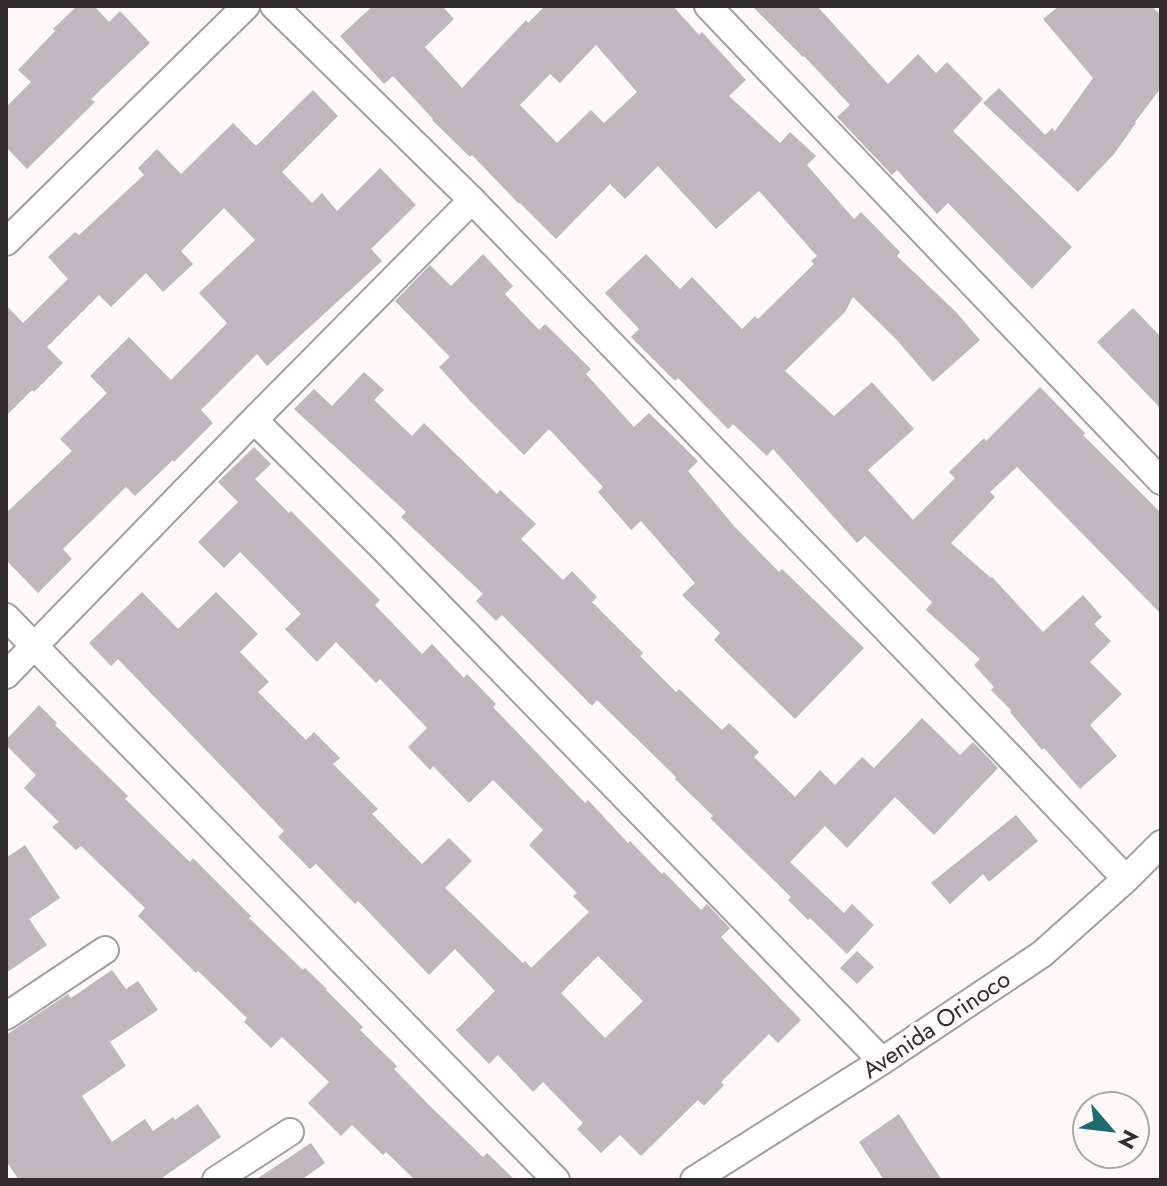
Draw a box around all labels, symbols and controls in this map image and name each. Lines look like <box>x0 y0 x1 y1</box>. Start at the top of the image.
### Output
street label: Avenida Orinoco <box>855 961 1017 1087</box>
north arrow <box>1071 1090 1151 1170</box>
text: N <box>1110 1124 1147 1155</box>

